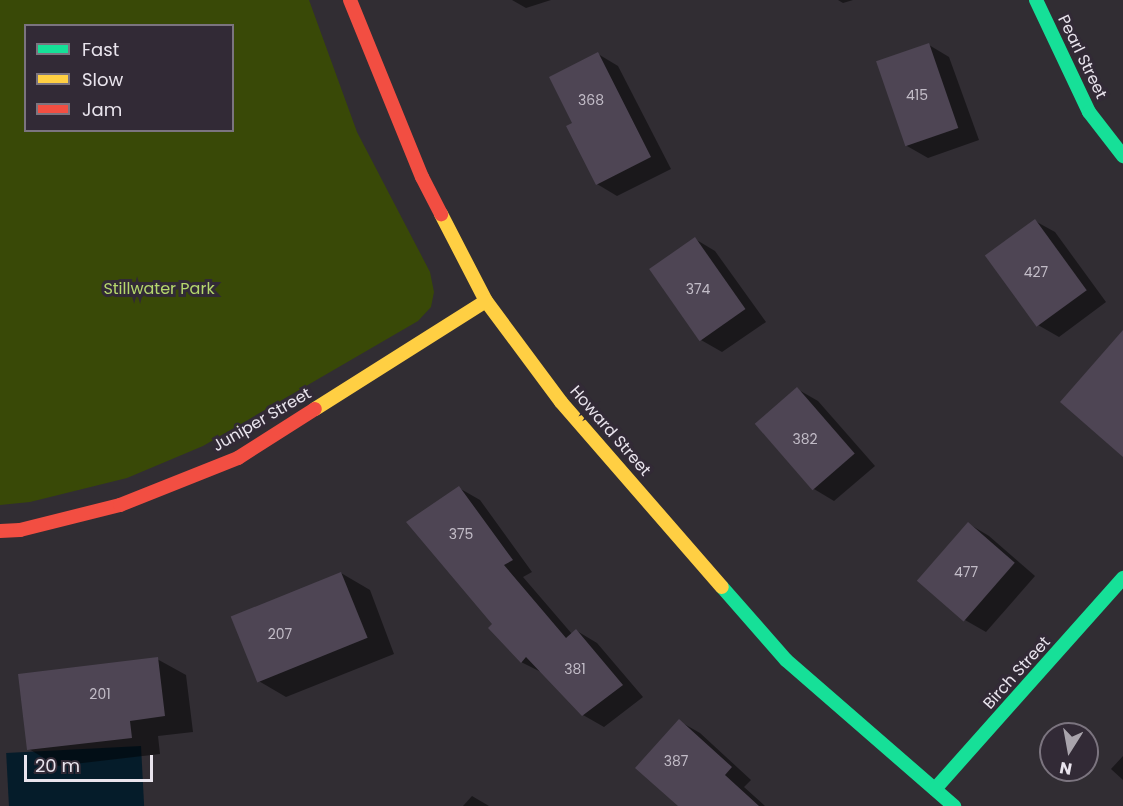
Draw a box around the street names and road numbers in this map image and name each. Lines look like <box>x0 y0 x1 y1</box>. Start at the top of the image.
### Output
street label: Pearl Street <box>1053 12 1111 102</box>
street label: Howard Street <box>566 382 654 480</box>
street label: Juniper Street <box>209 384 315 456</box>
street label: Birch Street <box>979 633 1055 713</box>

